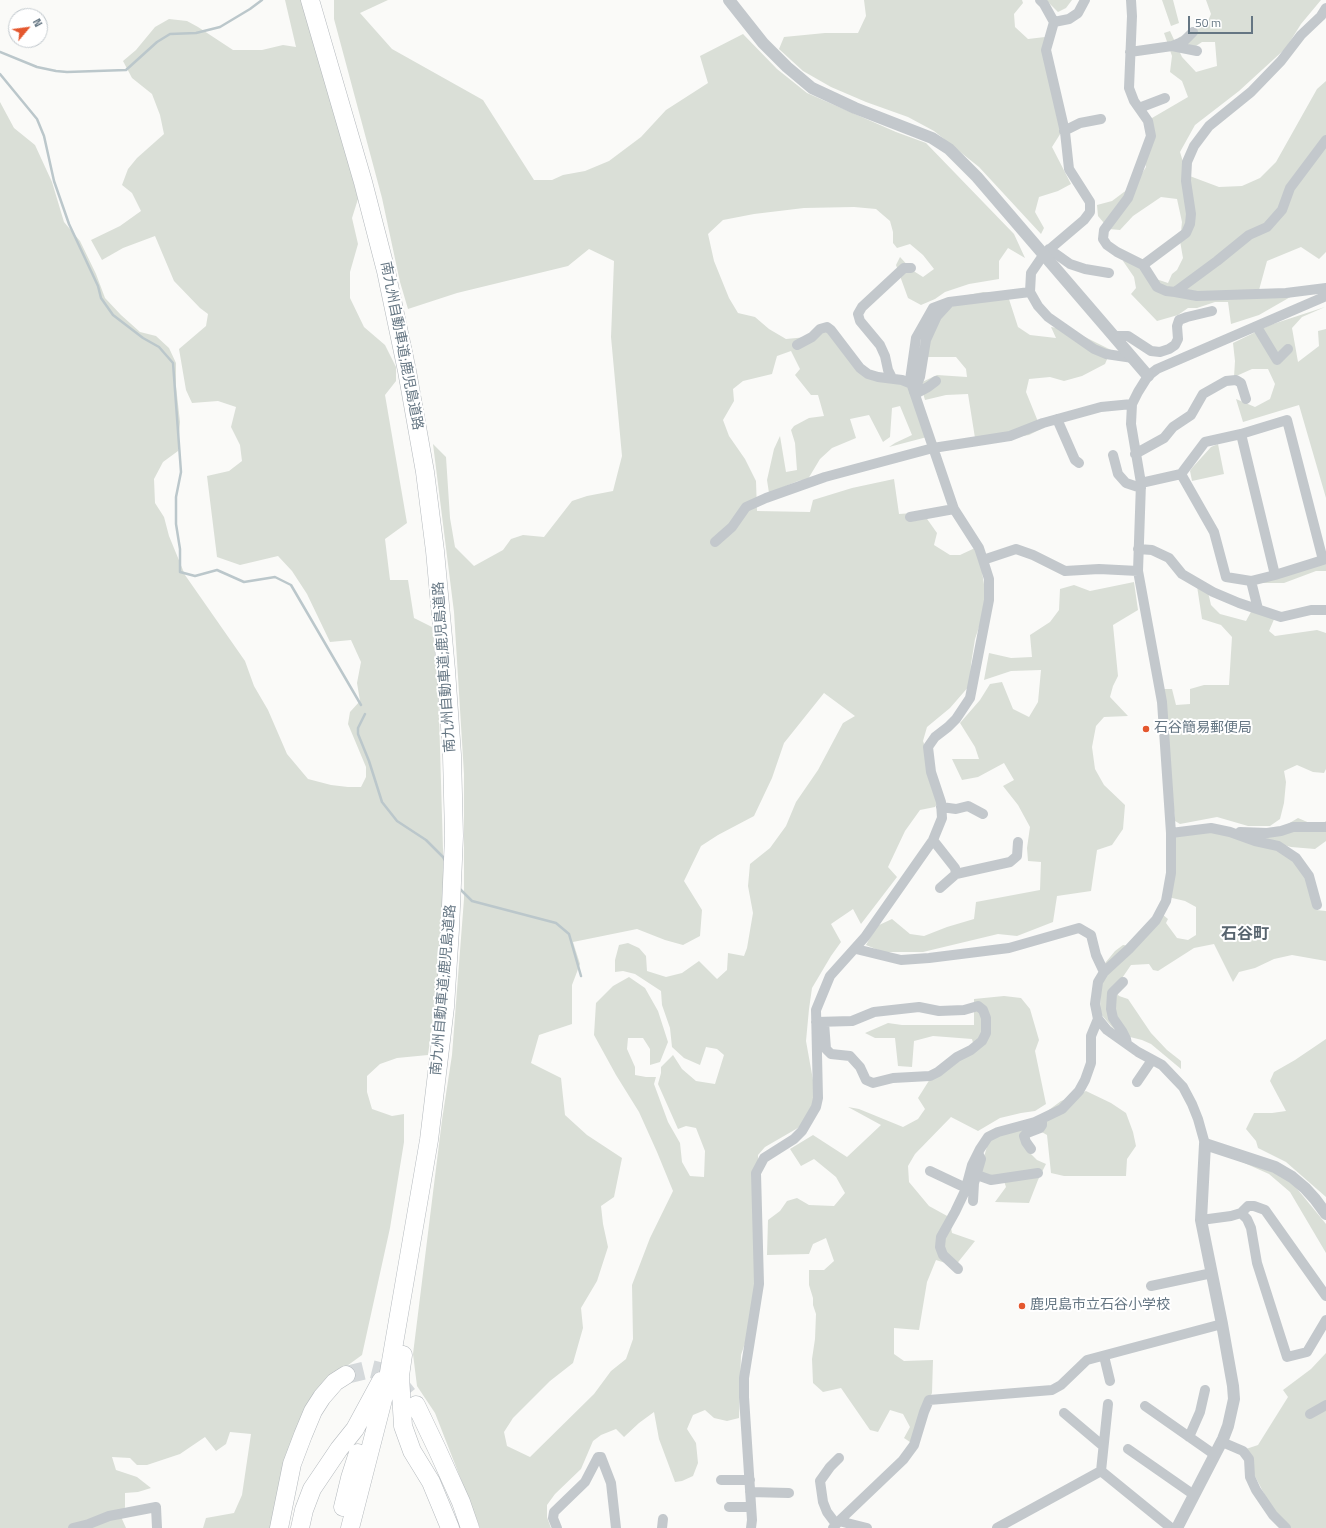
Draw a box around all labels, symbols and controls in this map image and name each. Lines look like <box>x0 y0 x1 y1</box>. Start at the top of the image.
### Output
north arrow <box>8 8 48 48</box>
scale bar <box>1190 8 1255 34</box>
text: 50 m <box>1195 13 1221 32</box>
text: N <box>29 15 46 30</box>
street label: 南九州自動車道;鹿児島道路 <box>376 260 426 432</box>
street label: 南九州自動車道;鹿児島道路 <box>431 581 459 753</box>
place label: 石谷簡易郵便局 <box>1154 721 1252 737</box>
marker: 石谷簡易郵便局 <box>1141 724 1151 734</box>
street label: 南九州自動車道;鹿児島道路 <box>428 904 460 1076</box>
district label: 石谷町 <box>1221 925 1269 945</box>
place label: 鹿児島市立石谷小学校 <box>1030 1298 1170 1314</box>
marker: 鹿児島市立石谷小学校 <box>1017 1301 1027 1311</box>

